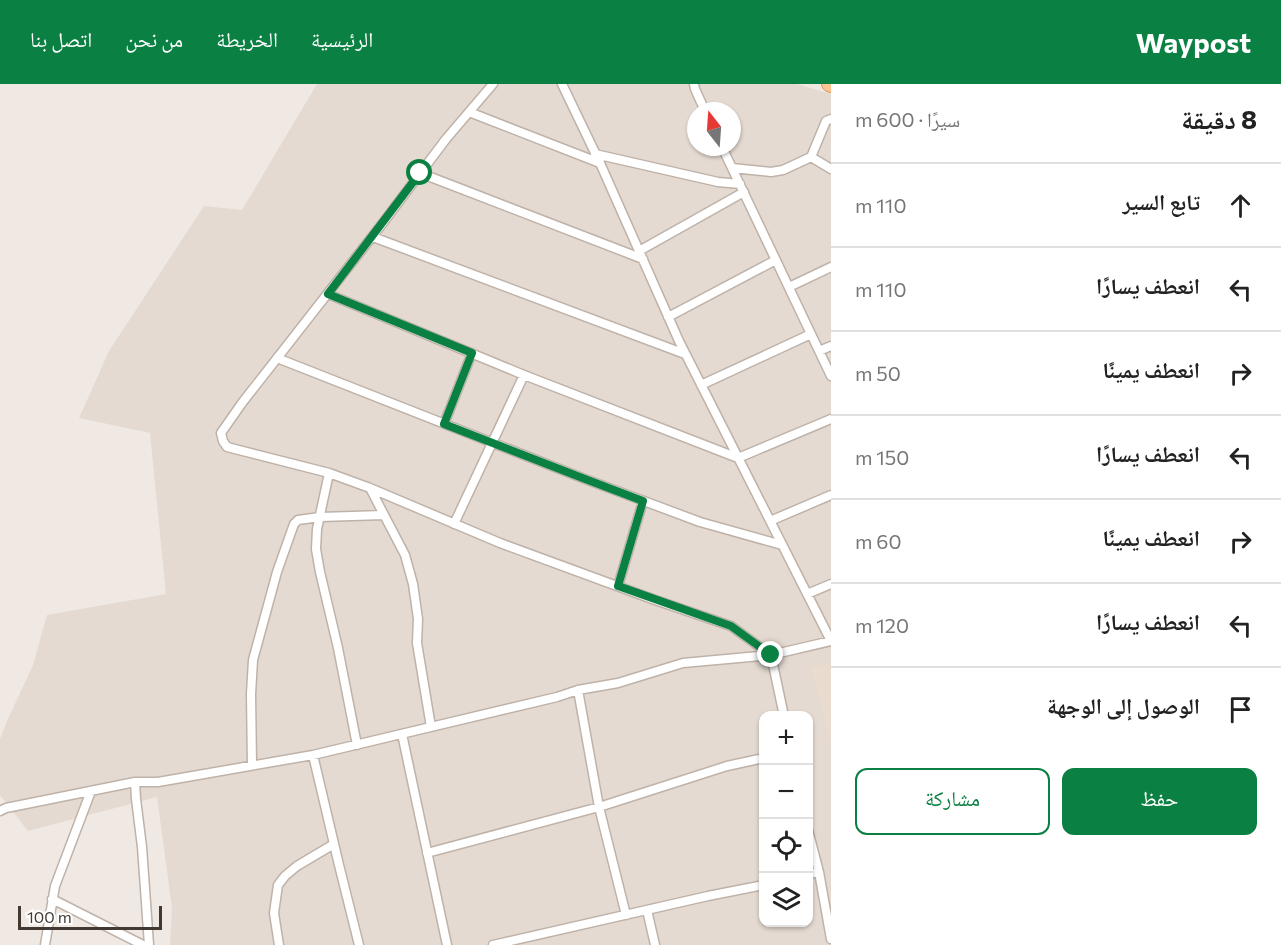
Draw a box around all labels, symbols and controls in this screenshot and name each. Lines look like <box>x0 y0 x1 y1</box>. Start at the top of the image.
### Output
text: Waypost <box>1136 25 1251 59</box>
text: اتصل بنا <box>30 26 92 51</box>
text: من نحن <box>125 26 183 51</box>
text: الخريطة <box>216 26 278 51</box>
text: الرئيسية <box>311 26 373 51</box>
north arrow <box>687 102 741 156</box>
text: 8 دقيقة <box>1181 103 1257 134</box>
text: سيرًا · 600 m <box>855 107 960 131</box>
route start <box>406 159 432 185</box>
text: تابع السير <box>1122 188 1200 215</box>
icon: ahead <box>1224 189 1257 222</box>
text: 110 m <box>855 193 906 217</box>
text: انعطف يسارًا <box>1096 272 1200 299</box>
icon: left <box>1224 273 1257 306</box>
text: 110 m <box>855 277 906 301</box>
text: انعطف يمينًا <box>1102 356 1200 383</box>
icon: right <box>1224 357 1257 390</box>
text: 50 m <box>855 361 901 385</box>
text: انعطف يسارًا <box>1096 440 1200 467</box>
icon: left <box>1224 441 1257 474</box>
text: 150 m <box>855 445 909 469</box>
text: انعطف يمينًا <box>1102 524 1200 551</box>
icon: right <box>1224 525 1257 558</box>
text: 60 m <box>855 529 902 553</box>
text: انعطف يسارًا <box>1096 608 1200 635</box>
icon: left <box>1224 609 1257 642</box>
text: 120 m <box>855 613 909 637</box>
route end <box>757 641 783 667</box>
text: الوصول إلى الوجهة <box>1047 692 1200 719</box>
icon: arrive <box>1224 693 1257 726</box>
map controls <box>759 711 813 927</box>
button: + <box>759 711 813 765</box>
button: − <box>759 765 813 819</box>
button: مشاركة <box>855 768 1050 835</box>
button: حفظ <box>1062 768 1257 835</box>
button: locate <box>759 819 813 873</box>
button: layers <box>759 873 813 927</box>
scale bar <box>18 903 162 930</box>
text: 100 m <box>27 907 72 926</box>

